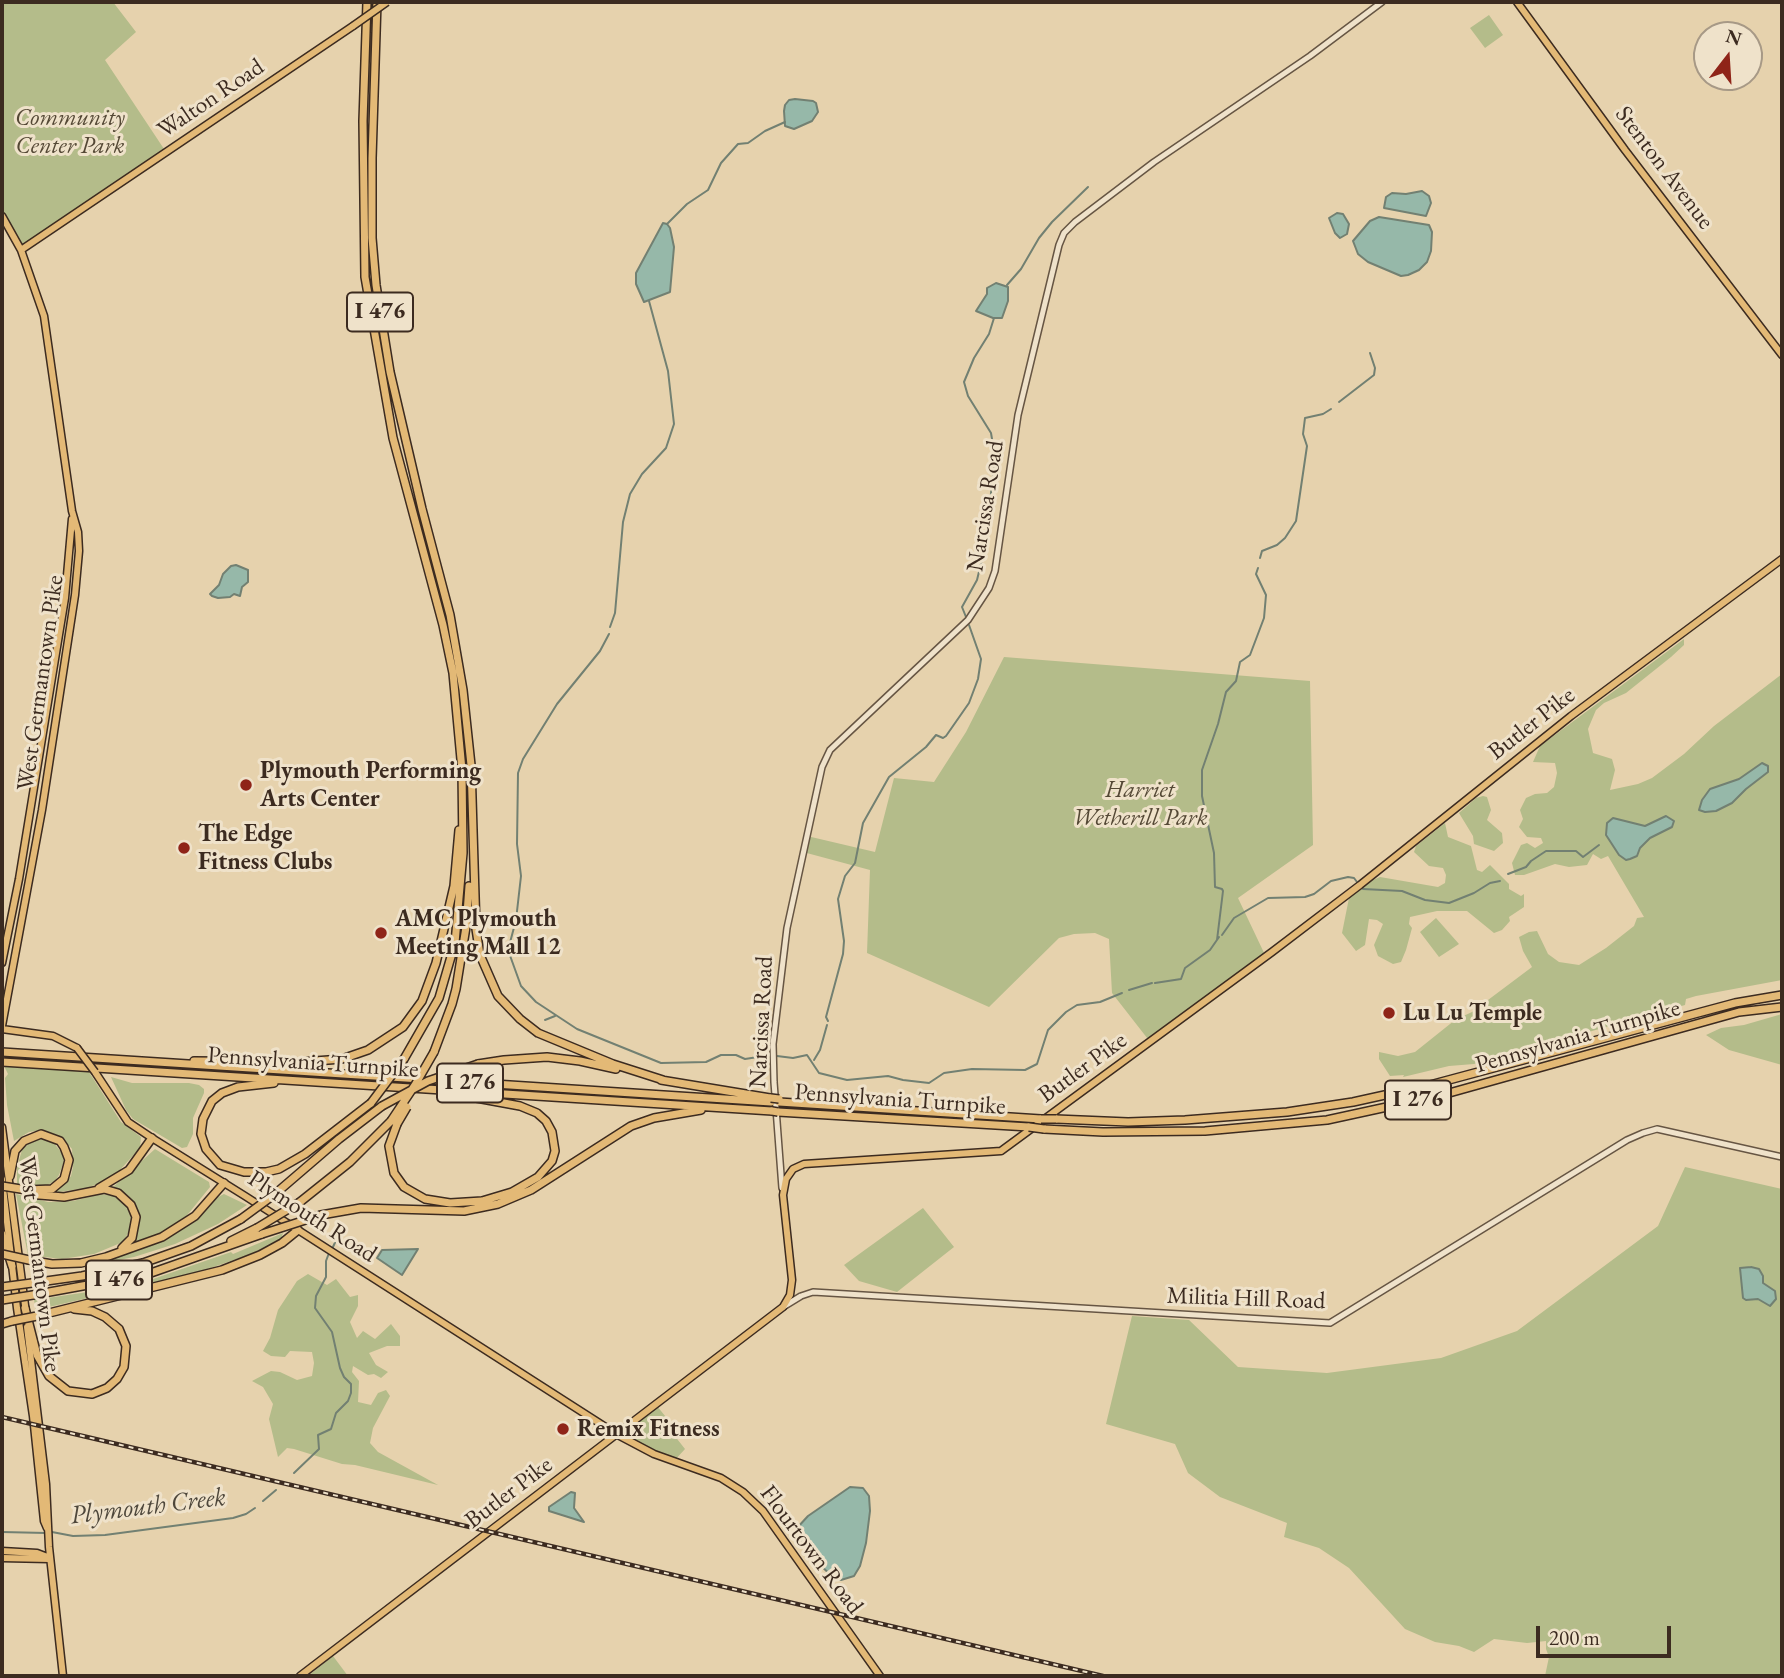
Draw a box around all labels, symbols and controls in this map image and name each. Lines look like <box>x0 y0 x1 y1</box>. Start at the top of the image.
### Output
north arrow <box>1693 21 1763 91</box>
text: N <box>1723 23 1745 52</box>
street label: Walton Road <box>152 53 270 145</box>
street label: Stenton Avenue <box>1608 101 1720 235</box>
park label: Community Center Park <box>15 104 125 160</box>
road number: I 476 <box>347 292 413 332</box>
street label: Narcissa Road <box>961 438 1011 574</box>
street label: West Germantown Pike <box>12 573 70 793</box>
street label: Butler Pike <box>1483 681 1581 767</box>
place label: Plymouth Performing Arts Center <box>260 757 481 813</box>
park label: Harriet Wetherill Park <box>1072 776 1208 832</box>
marker: Plymouth Performing Arts Center <box>238 777 254 793</box>
place label: The Edge Fitness Clubs <box>198 820 332 876</box>
marker: The Edge Fitness Clubs <box>176 840 192 856</box>
place label: AMC Plymouth Meeting Mall 12 <box>395 905 561 961</box>
marker: AMC Plymouth Meeting Mall 12 <box>373 925 389 941</box>
street label: Narcissa Road <box>744 955 780 1089</box>
street label: Pennsylvania Turnpike <box>1472 994 1684 1080</box>
place label: Lu Lu Temple <box>1403 999 1542 1027</box>
marker: Lu Lu Temple <box>1381 1005 1397 1021</box>
street label: Butler Pike <box>1033 1026 1133 1110</box>
street label: Pennsylvania Turnpike <box>206 1041 420 1085</box>
road number: I 276 <box>437 1064 503 1102</box>
street label: Pennsylvania Turnpike <box>793 1078 1007 1122</box>
road number: I 276 <box>1385 1080 1451 1120</box>
street label: West Germantown Pike <box>11 1154 67 1374</box>
street label: Plymouth Road <box>242 1165 382 1269</box>
road number: I 476 <box>86 1260 152 1300</box>
street label: Militia Hill Road <box>1166 1282 1326 1316</box>
place label: Remix Fitness <box>577 1415 720 1443</box>
marker: Remix Fitness <box>555 1421 571 1437</box>
street label: Butler Pike <box>460 1451 558 1535</box>
street label: Flourtown Road <box>753 1480 869 1620</box>
water label: Plymouth Creek <box>68 1482 228 1532</box>
scale bar <box>1539 1612 1674 1656</box>
text: 200 m <box>1549 1624 1600 1651</box>

